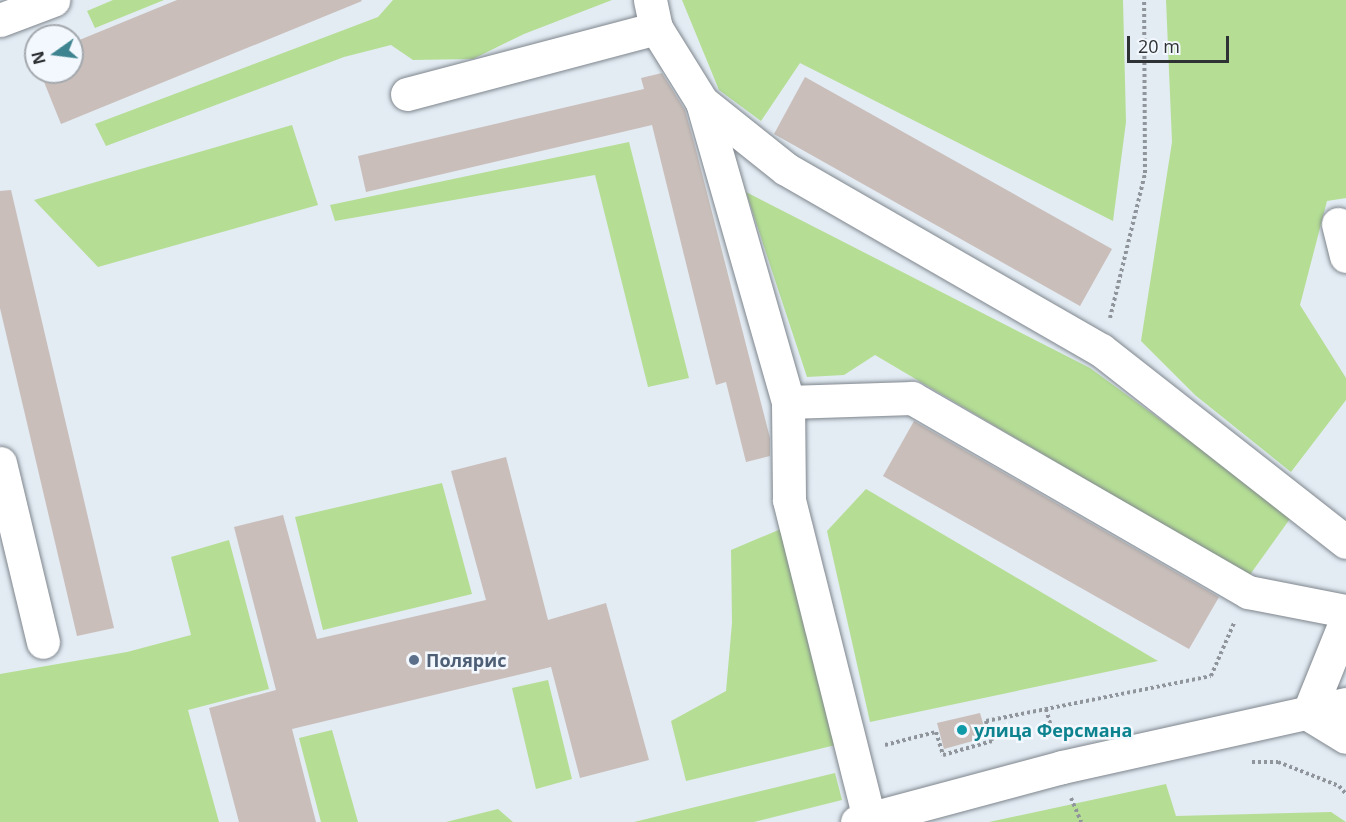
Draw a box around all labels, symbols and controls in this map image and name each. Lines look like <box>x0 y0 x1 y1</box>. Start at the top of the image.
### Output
north arrow <box>24 24 84 84</box>
scale bar <box>1130 24 1232 62</box>
text: 20 m <box>1138 34 1180 58</box>
text: N <box>26 49 51 67</box>
place label: Полярис <box>426 649 506 671</box>
marker: Полярис <box>407 653 421 667</box>
place label: улица Ферсмана <box>974 719 1132 741</box>
marker: улица Ферсмана <box>955 723 969 737</box>

